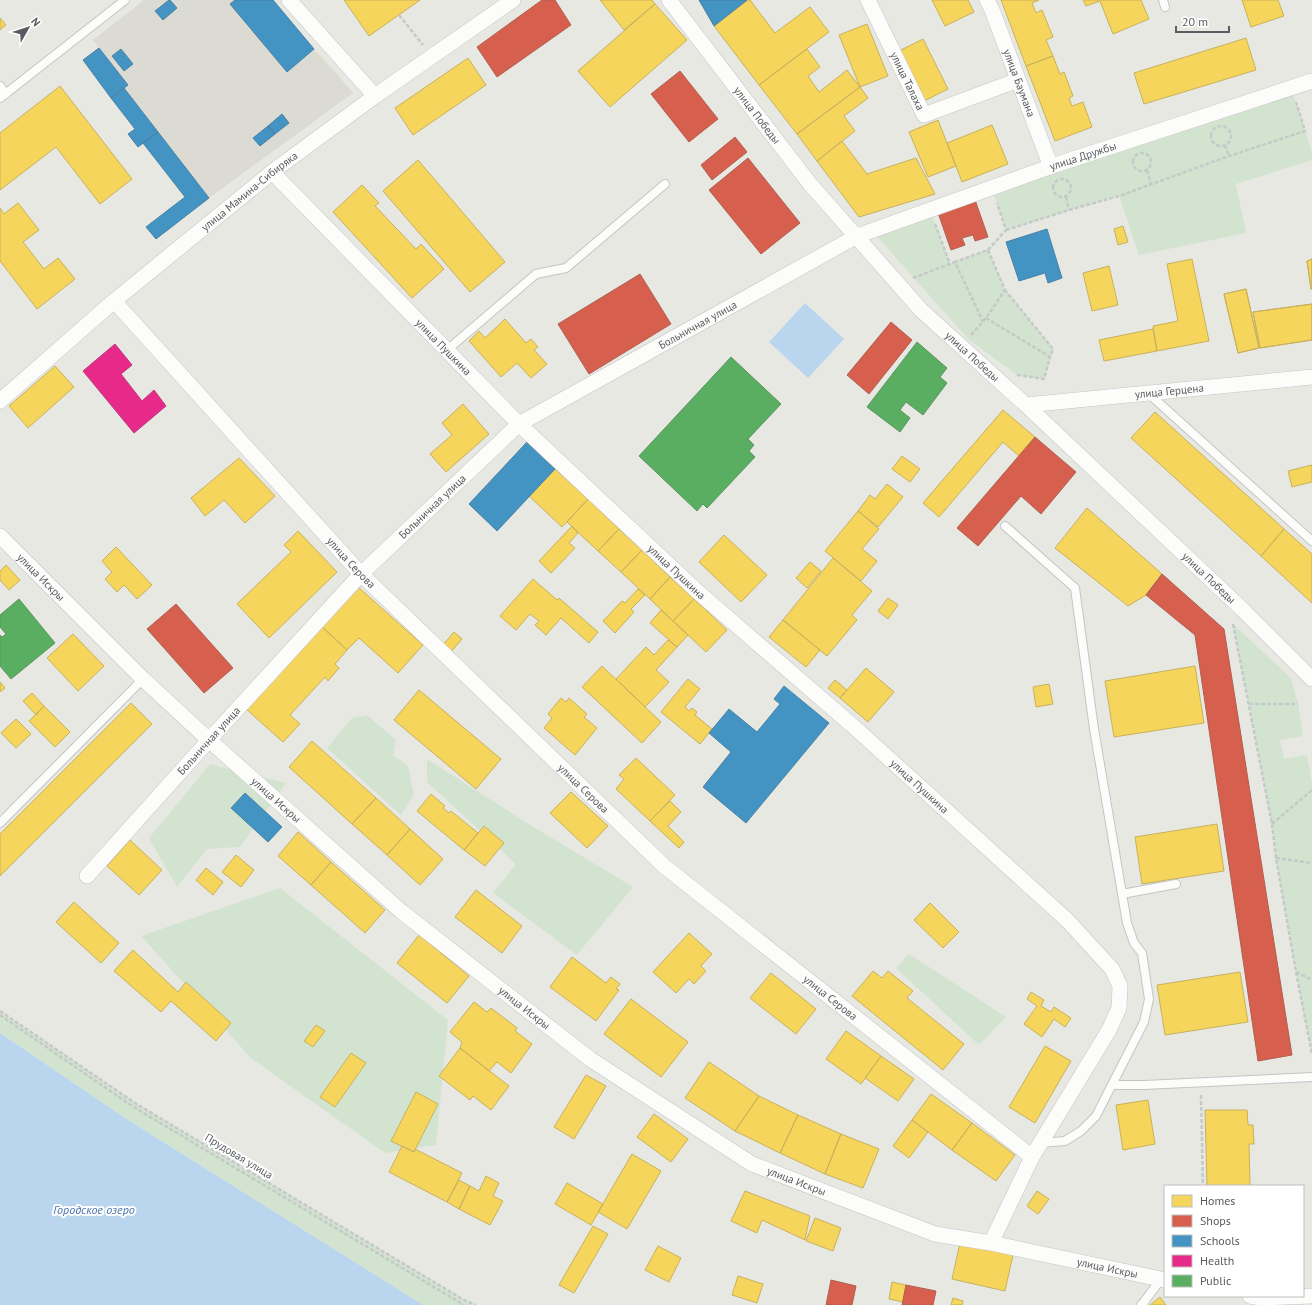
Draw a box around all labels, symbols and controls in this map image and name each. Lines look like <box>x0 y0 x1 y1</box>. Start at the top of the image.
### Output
north arrow <box>8 8 48 48</box>
scale bar <box>1176 8 1229 34</box>
text: N <box>28 14 43 29</box>
text: 20 m <box>1182 14 1208 29</box>
street label: улица Баумана <box>1000 47 1039 119</box>
street label: улица Талаха <box>887 49 928 112</box>
street label: улица Победы <box>731 84 784 147</box>
street label: улица Дружбы <box>1047 138 1118 173</box>
street label: улица Мамина-Сибиряка <box>198 148 301 234</box>
street label: Больничная улица <box>656 297 739 352</box>
street label: улица Пушкина <box>413 316 474 378</box>
street label: улица Победы <box>942 328 1003 385</box>
street label: улица Герцена <box>1134 381 1204 401</box>
street label: Больничная улица <box>396 471 469 542</box>
street label: улица Серова <box>324 534 378 591</box>
street label: улица Пушкина <box>645 541 708 602</box>
street label: улица Победы <box>1179 549 1239 606</box>
street label: улица Искры <box>14 550 68 604</box>
street label: Больничная улица <box>174 704 243 778</box>
street label: улица Пушкина <box>887 756 952 816</box>
street label: улица Серова <box>555 761 612 816</box>
street label: улица Искры <box>248 774 304 826</box>
street label: улица Серова <box>800 972 860 1023</box>
street label: улица Искры <box>496 983 553 1032</box>
street label: Прудовая улица <box>202 1130 276 1182</box>
street label: улица Искры <box>765 1163 828 1199</box>
legend <box>1164 1185 1304 1297</box>
text: Homes <box>1200 1193 1235 1208</box>
water label: Городское озеро <box>53 1202 135 1217</box>
text: Shops <box>1200 1213 1231 1228</box>
text: Schools <box>1200 1233 1240 1248</box>
text: Health <box>1200 1253 1234 1268</box>
street label: улица Искры <box>1076 1254 1139 1281</box>
text: Public <box>1200 1273 1232 1288</box>

